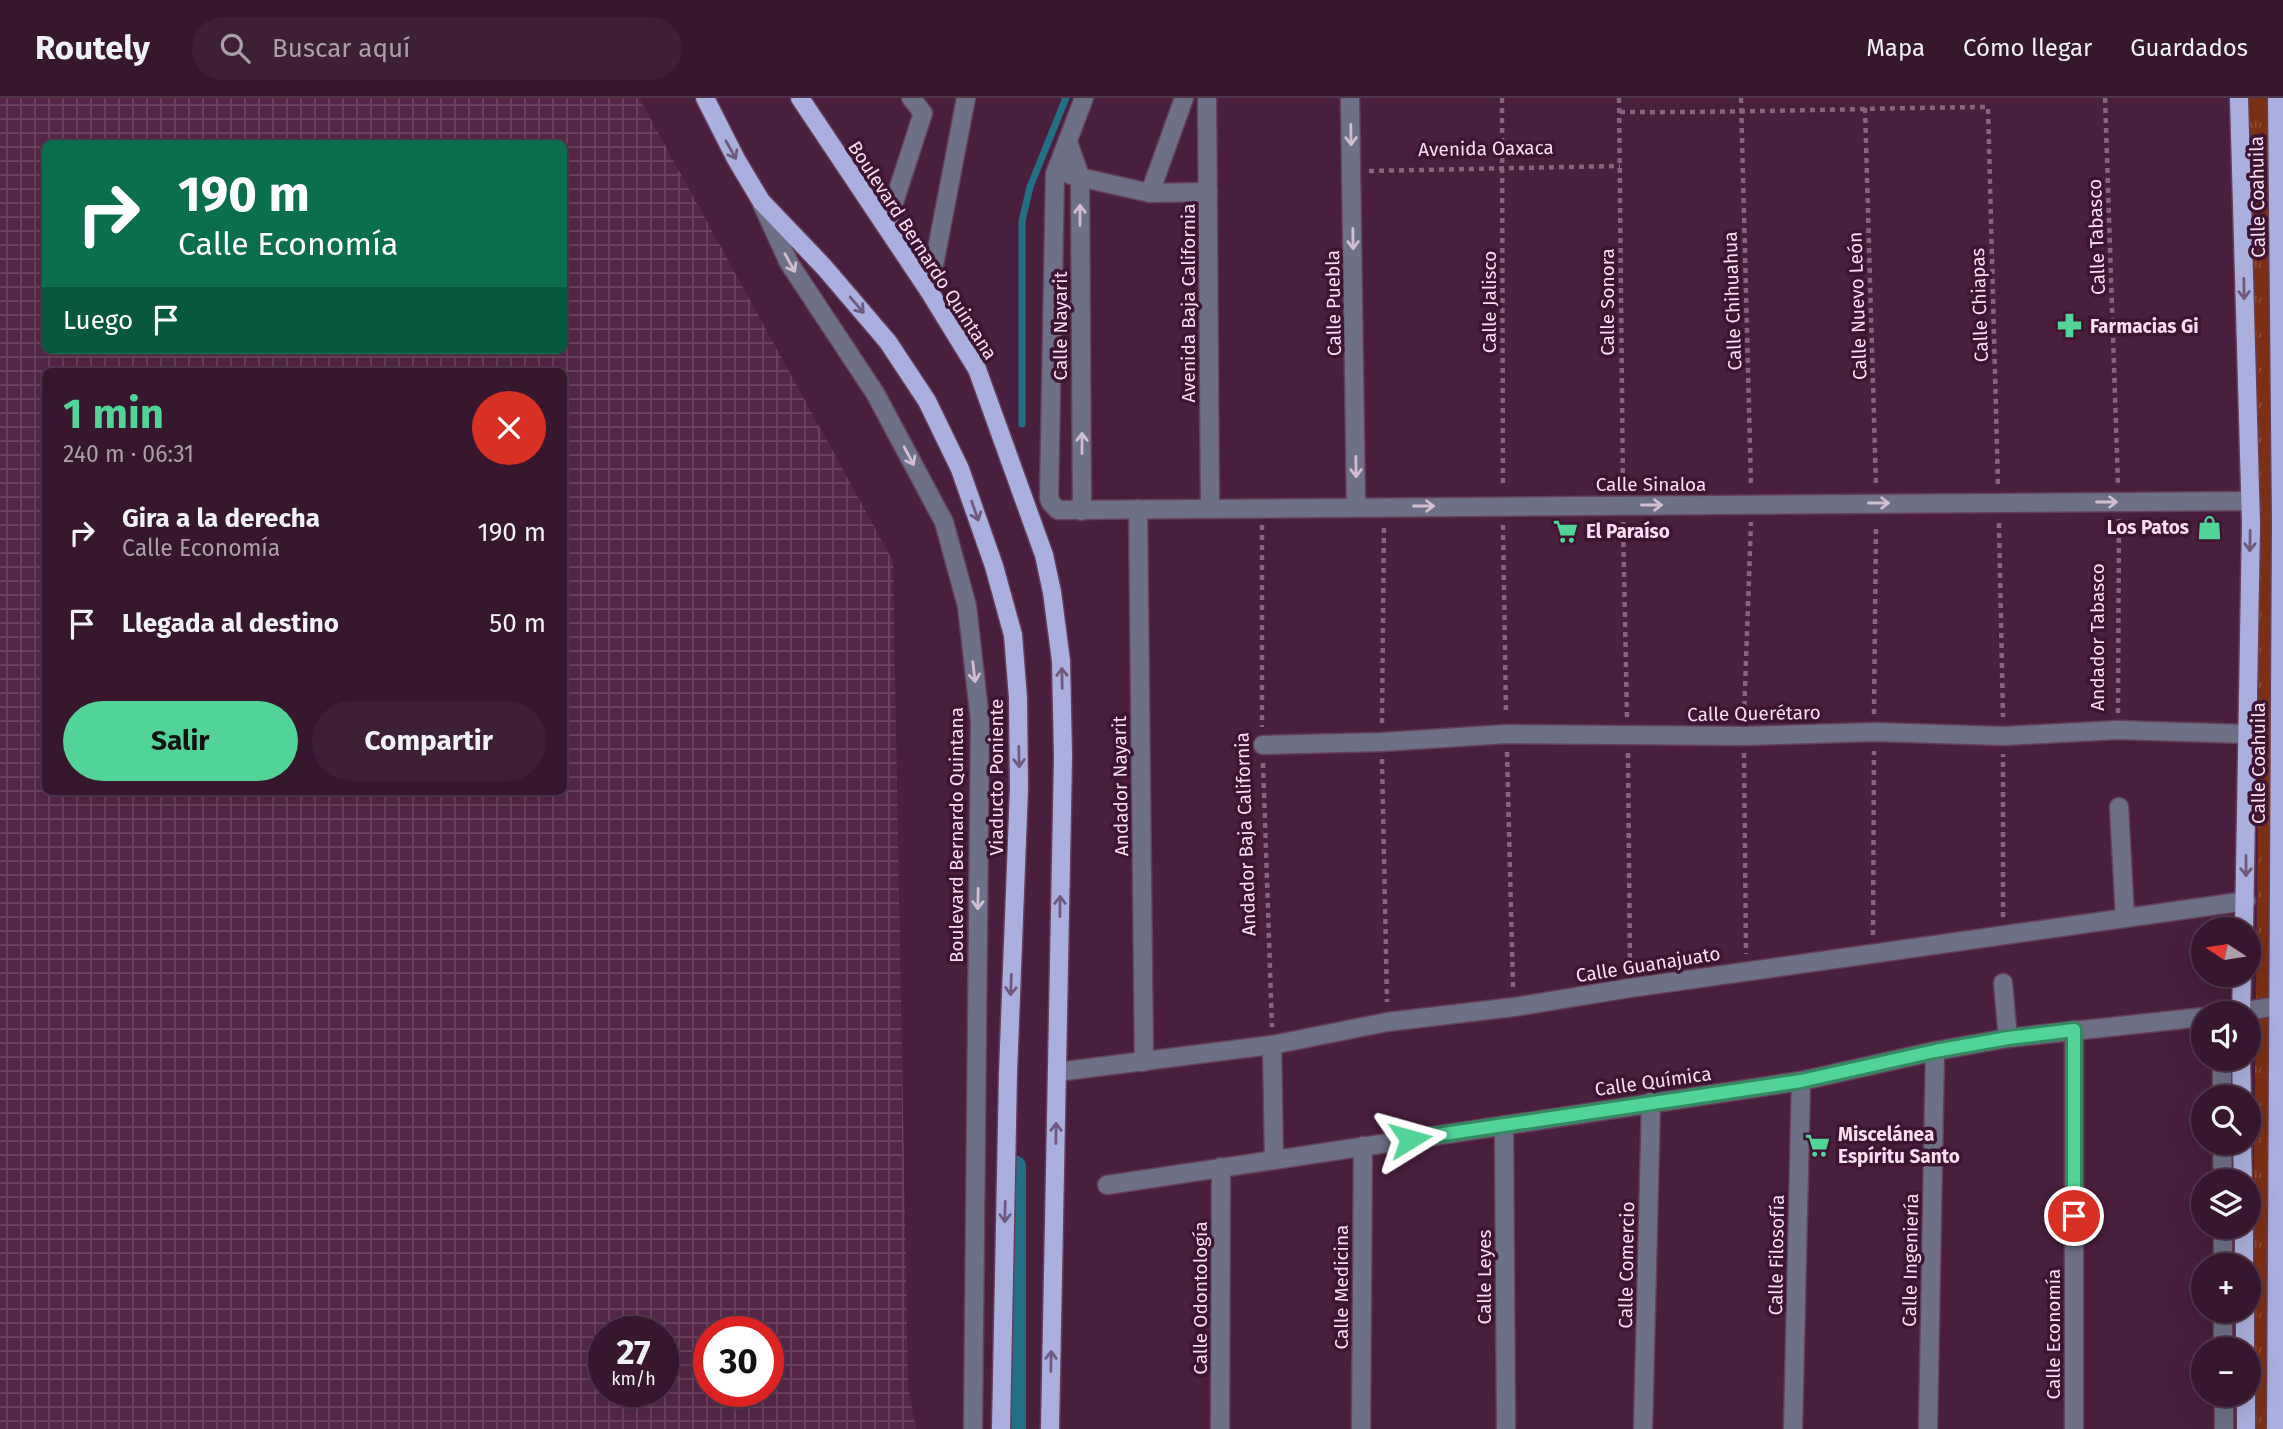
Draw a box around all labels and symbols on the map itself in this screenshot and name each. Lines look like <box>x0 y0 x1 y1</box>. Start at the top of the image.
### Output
one-way arrow <box>1345 123 1358 146</box>
street label: Avenida Oaxaca <box>1418 136 1554 161</box>
street label: Calle Coahuila <box>2245 136 2270 258</box>
street label: Boulevard Bernardo Quintana <box>843 137 1002 364</box>
one-way arrow <box>724 140 738 160</box>
street label: Calle Tabasco <box>2083 179 2110 295</box>
street label: Avenida Baja California <box>1177 203 1200 403</box>
one-way arrow <box>1073 204 1087 227</box>
one-way arrow <box>1346 228 1360 251</box>
street label: Calle Chihuahua <box>1719 231 1746 371</box>
street label: Calle Nuevo León <box>1843 231 1872 381</box>
street label: Calle Chiapas <box>1966 247 1993 363</box>
street label: Calle Sonora <box>1596 248 1619 356</box>
street label: Calle Puebla <box>1321 250 1346 356</box>
street label: Calle Jalisco <box>1478 251 1501 353</box>
one-way arrow <box>783 252 797 272</box>
street label: Calle Nayarit <box>1049 271 1072 380</box>
one-way arrow <box>2238 277 2251 300</box>
one-way arrow <box>849 296 865 314</box>
pharmacy icon: Farmacias Gi <box>2056 312 2084 340</box>
place label: Farmacias Gi <box>2090 315 2199 338</box>
one-way arrow <box>1075 432 1089 455</box>
one-way arrow <box>902 446 916 466</box>
one-way arrow <box>1349 455 1362 478</box>
street label: Calle Sinaloa <box>1596 473 1706 496</box>
one-way arrow <box>2095 495 2118 508</box>
one-way arrow <box>1868 496 1891 510</box>
one-way arrow <box>1640 498 1663 512</box>
one-way arrow <box>1413 499 1436 513</box>
one-way arrow <box>970 500 982 522</box>
shop icon: Los Patos <box>2195 513 2223 541</box>
place label: Los Patos <box>2107 516 2189 539</box>
supermarket icon: El Paraíso <box>1552 517 1580 545</box>
place label: El Paraíso <box>1586 520 1670 543</box>
one-way arrow <box>2243 529 2257 552</box>
street label: Andador Tabasco <box>2086 563 2109 711</box>
one-way arrow <box>968 660 981 682</box>
one-way arrow <box>1055 667 1068 690</box>
street label: Viaducto Poniente <box>985 699 1008 855</box>
street label: Calle Querétaro <box>1687 701 1821 726</box>
street label: Calle Coahuila <box>2247 702 2270 824</box>
street label: Boulevard Bernardo Quintana <box>945 707 968 963</box>
street label: Andador Nayarit <box>1108 715 1133 856</box>
street label: Andador Baja California <box>1230 732 1261 936</box>
one-way arrow <box>1012 746 1026 769</box>
one-way arrow <box>2239 854 2253 877</box>
one-way arrow <box>971 887 985 910</box>
one-way arrow <box>1053 895 1067 918</box>
north arrow <box>2191 917 2261 987</box>
street label: Calle Guanajuato <box>1574 942 1722 987</box>
one-way arrow <box>1005 973 1018 996</box>
street label: Calle Química <box>1593 1062 1713 1101</box>
position arrow <box>1373 1102 1447 1176</box>
one-way arrow <box>1049 1122 1062 1145</box>
place label: Miscelánea Espíritu Santo <box>1838 1123 1960 1168</box>
supermarket icon: Miscelánea Espíritu Santo <box>1804 1131 1832 1159</box>
pin <box>2044 1186 2104 1246</box>
street label: Calle Ingeniería <box>1898 1193 1923 1327</box>
street label: Calle Filosofía <box>1764 1194 1789 1316</box>
one-way arrow <box>999 1200 1012 1223</box>
street label: Calle Comercio <box>1614 1201 1639 1329</box>
street label: Calle Odontología <box>1189 1221 1212 1375</box>
street label: Calle Medicina <box>1330 1225 1353 1349</box>
street label: Calle Leyes <box>1473 1229 1496 1324</box>
street label: Calle Economía <box>2042 1269 2065 1399</box>
speed limit sign: 30 <box>693 1316 784 1407</box>
one-way arrow <box>1044 1350 1058 1373</box>

